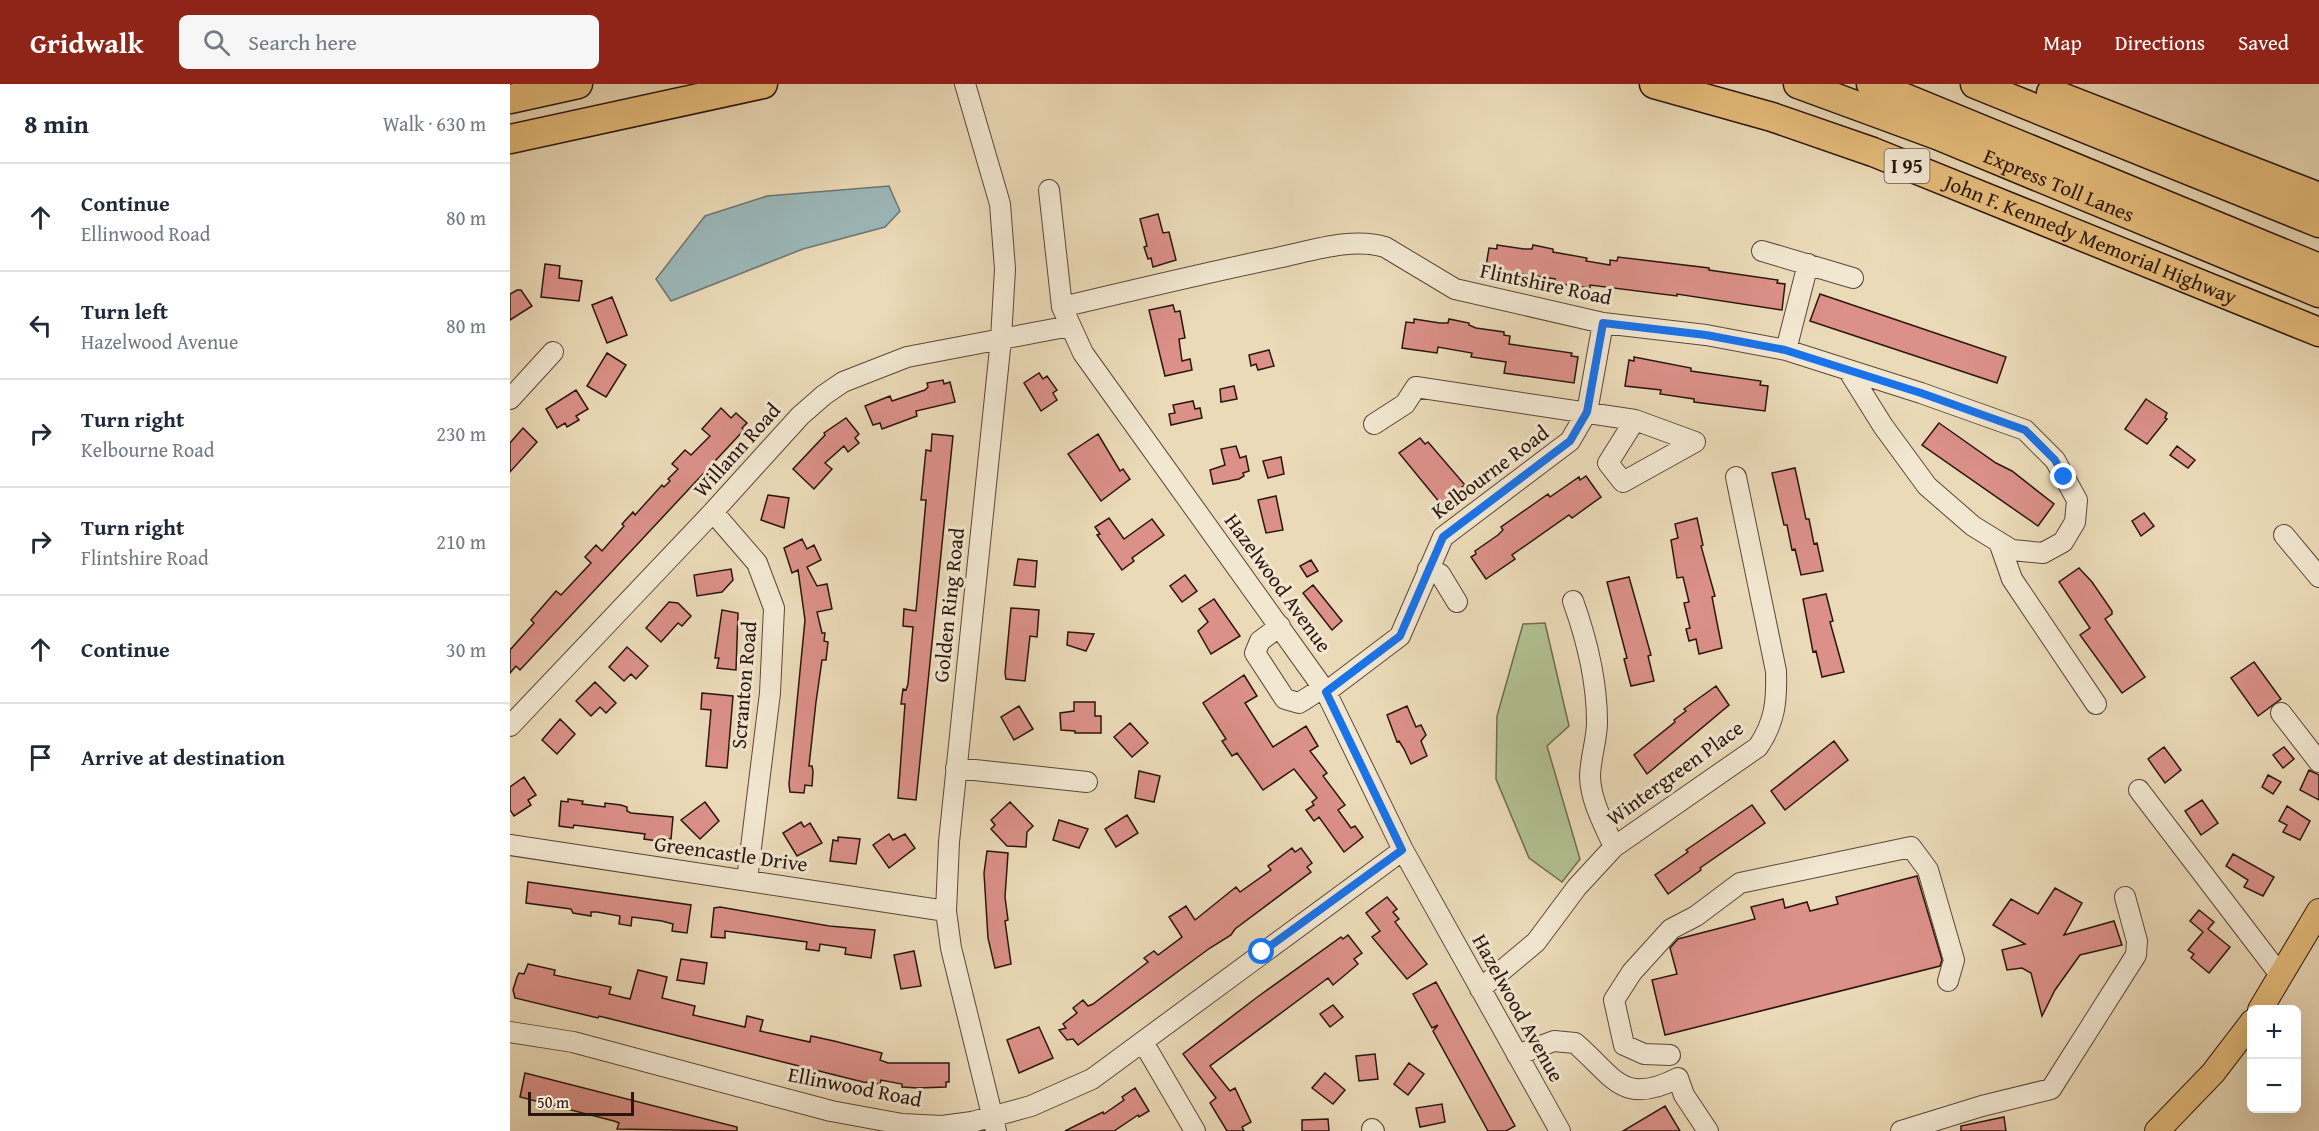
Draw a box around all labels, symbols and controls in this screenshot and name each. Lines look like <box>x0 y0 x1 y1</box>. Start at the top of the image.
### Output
search box <box>179 15 599 69</box>
text: Gridwalk <box>30 22 143 63</box>
icon: search <box>200 26 233 59</box>
text: Search here <box>248 26 357 58</box>
text: Map <box>2043 27 2082 58</box>
text: Directions <box>2115 27 2205 58</box>
text: Saved <box>2238 27 2289 58</box>
text: 8 min <box>24 104 89 143</box>
text: Walk · 630 m <box>383 109 486 138</box>
street label: Express Toll Lanes <box>1979 140 2139 230</box>
road number: I 95 <box>1884 149 1930 183</box>
street label: John F. Kennedy Memorial Highway <box>1937 165 2242 312</box>
text: Continue <box>81 187 170 219</box>
icon: ahead <box>24 201 57 234</box>
text: 80 m <box>446 203 486 232</box>
text: Ellinwood Road <box>81 219 210 248</box>
street label: Flintshire Road <box>1477 254 1616 313</box>
text: Turn left <box>81 295 168 327</box>
icon: left <box>24 309 57 342</box>
text: 80 m <box>446 311 486 340</box>
text: Hazelwood Avenue <box>81 327 238 356</box>
street label: Willann Road <box>686 395 788 504</box>
text: Turn right <box>81 403 184 435</box>
icon: right <box>24 417 57 450</box>
street label: Kelbourne Road <box>1424 417 1556 526</box>
text: 230 m <box>436 419 486 448</box>
text: Kelbourne Road <box>81 435 214 464</box>
route end <box>2050 463 2076 489</box>
street label: Hazelwood Avenue <box>1217 507 1340 659</box>
text: Turn right <box>81 511 184 543</box>
icon: right <box>24 525 57 558</box>
street label: Golden Ring Road <box>925 525 972 684</box>
text: 210 m <box>436 527 486 556</box>
text: Flintshire Road <box>81 543 209 572</box>
street label: Scranton Road <box>722 619 765 750</box>
icon: ahead <box>24 633 57 666</box>
text: Continue <box>81 633 170 665</box>
text: 30 m <box>446 635 486 664</box>
street label: Wintergreen Place <box>1600 712 1750 833</box>
icon: arrive <box>24 741 57 774</box>
text: Arrive at destination <box>81 741 285 773</box>
street label: Greencastle Drive <box>652 827 810 880</box>
street label: Hazelwood Avenue <box>1465 928 1572 1088</box>
route start <box>1248 938 1274 964</box>
map controls <box>2247 1005 2301 1113</box>
button: + <box>2247 1005 2301 1059</box>
street label: Ellinwood Road <box>785 1058 926 1115</box>
button: − <box>2247 1059 2301 1113</box>
scale bar <box>528 1089 634 1116</box>
text: 50 m <box>537 1090 569 1114</box>

